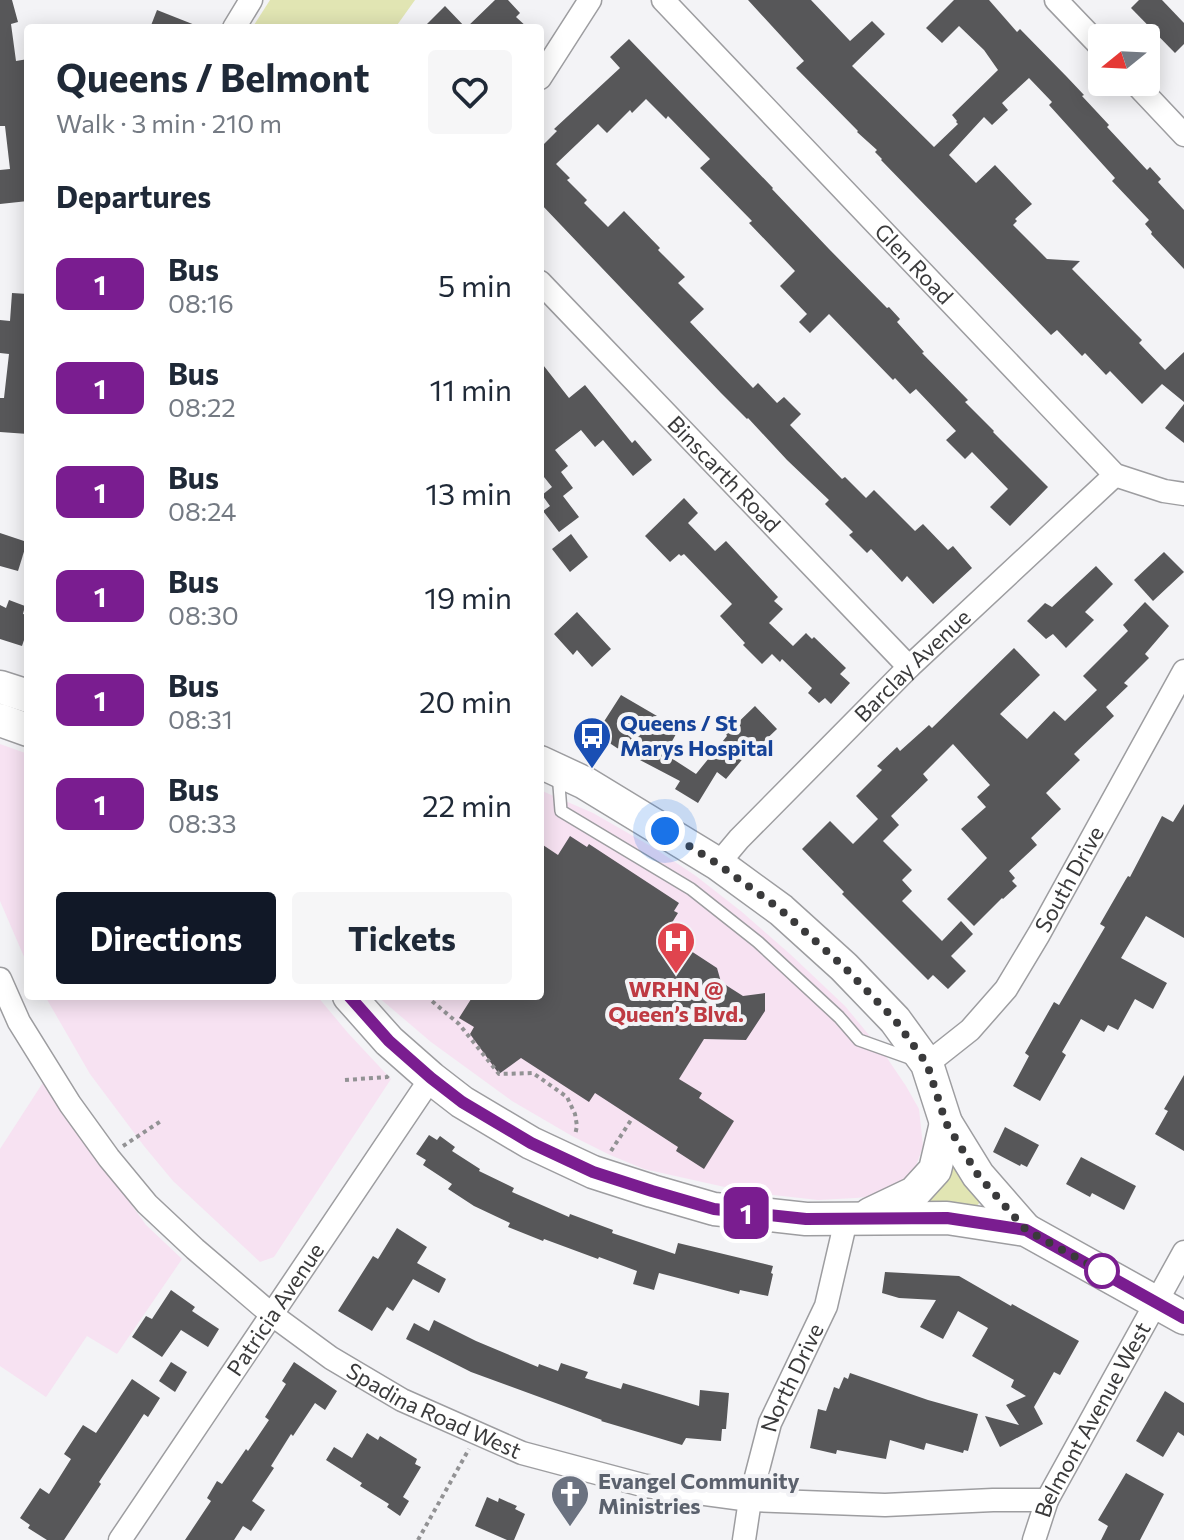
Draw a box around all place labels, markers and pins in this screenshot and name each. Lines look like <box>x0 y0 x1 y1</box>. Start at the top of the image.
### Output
place label: Queens / St Marys Hospital <box>620 709 774 761</box>
bus stop icon: Queens / St Marys Hospital <box>571 715 613 770</box>
hospital icon: WRHN @ Queen’s Blvd. <box>655 920 697 975</box>
place label: WRHN @ Queen’s Blvd. <box>608 975 744 1027</box>
unlabelled marker <box>1085 1254 1119 1288</box>
place label: Evangel Community Ministries <box>598 1467 800 1519</box>
church icon: Evangel Community Ministries <box>549 1473 591 1528</box>

